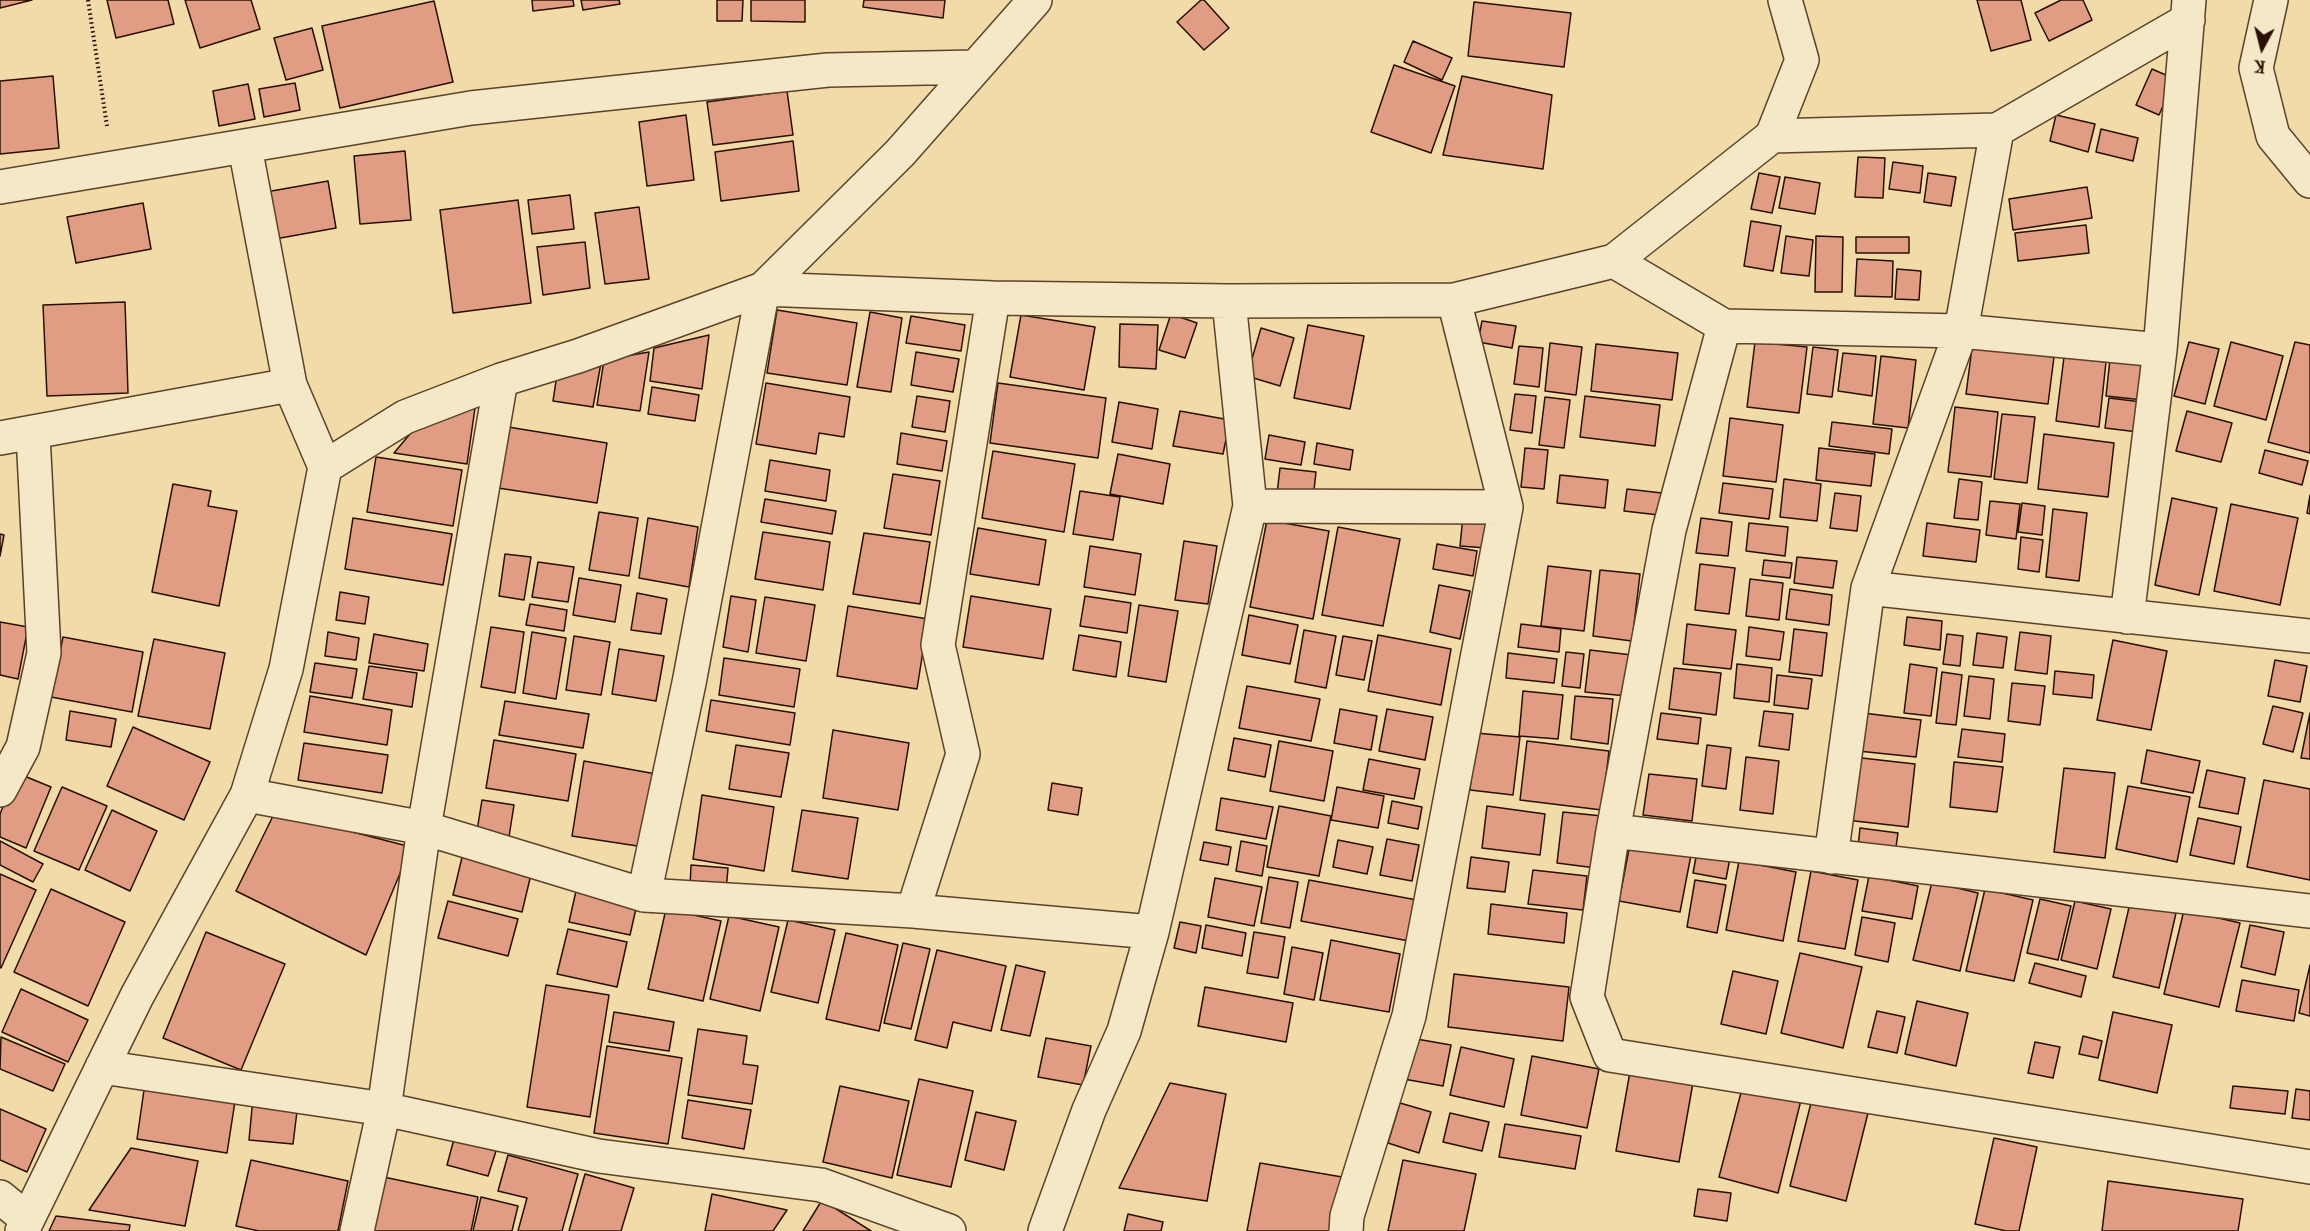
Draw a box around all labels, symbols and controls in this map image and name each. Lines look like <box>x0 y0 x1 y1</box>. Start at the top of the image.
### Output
north arrow <box>2232 18 2292 78</box>
text: K <box>2253 56 2267 76</box>

